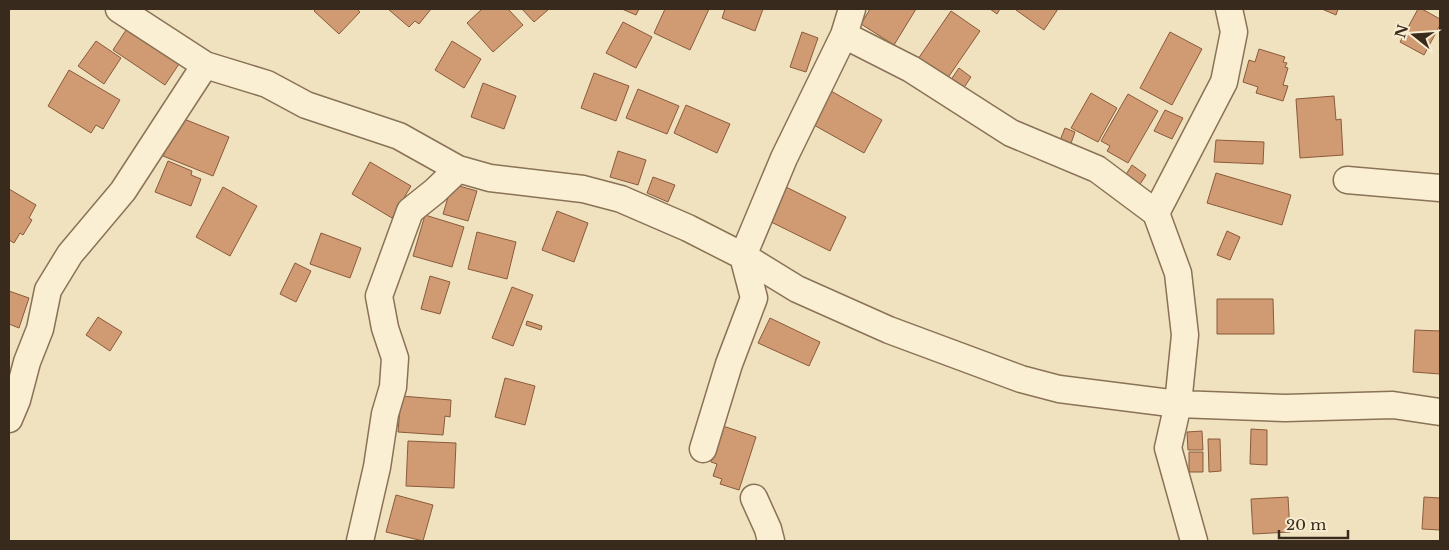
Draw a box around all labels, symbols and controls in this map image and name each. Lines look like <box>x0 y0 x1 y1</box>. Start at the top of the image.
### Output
north arrow <box>1389 10 1439 60</box>
text: N <box>1391 22 1412 40</box>
scale bar <box>1279 508 1348 540</box>
text: 20 m <box>1286 515 1326 534</box>

